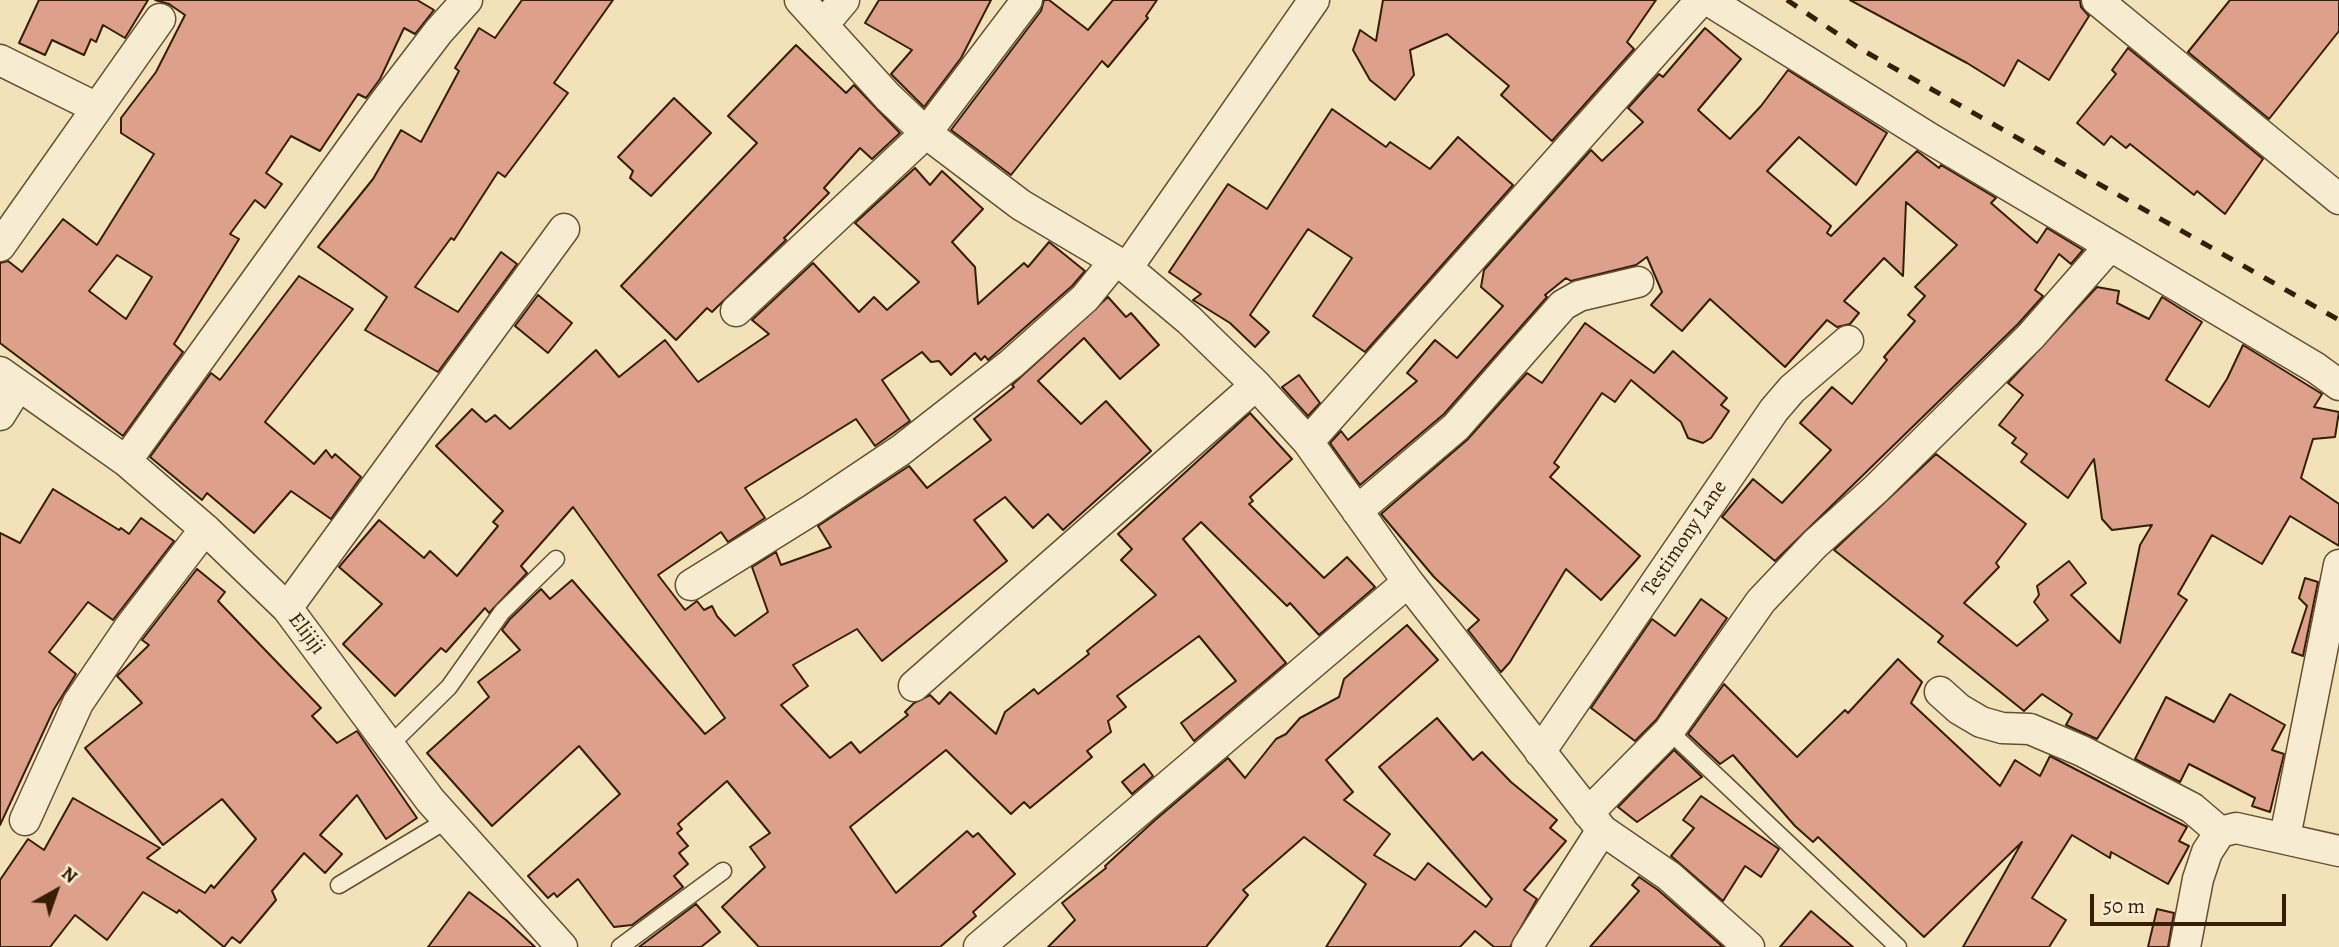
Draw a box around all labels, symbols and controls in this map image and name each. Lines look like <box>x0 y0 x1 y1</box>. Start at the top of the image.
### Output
street label: Testimony Lane <box>1637 476 1733 602</box>
street label: Elijiji <box>282 608 330 660</box>
north arrow <box>21 856 91 926</box>
text: N <box>56 861 83 889</box>
scale bar <box>2094 880 2290 924</box>
text: 50 m <box>2103 892 2145 920</box>

